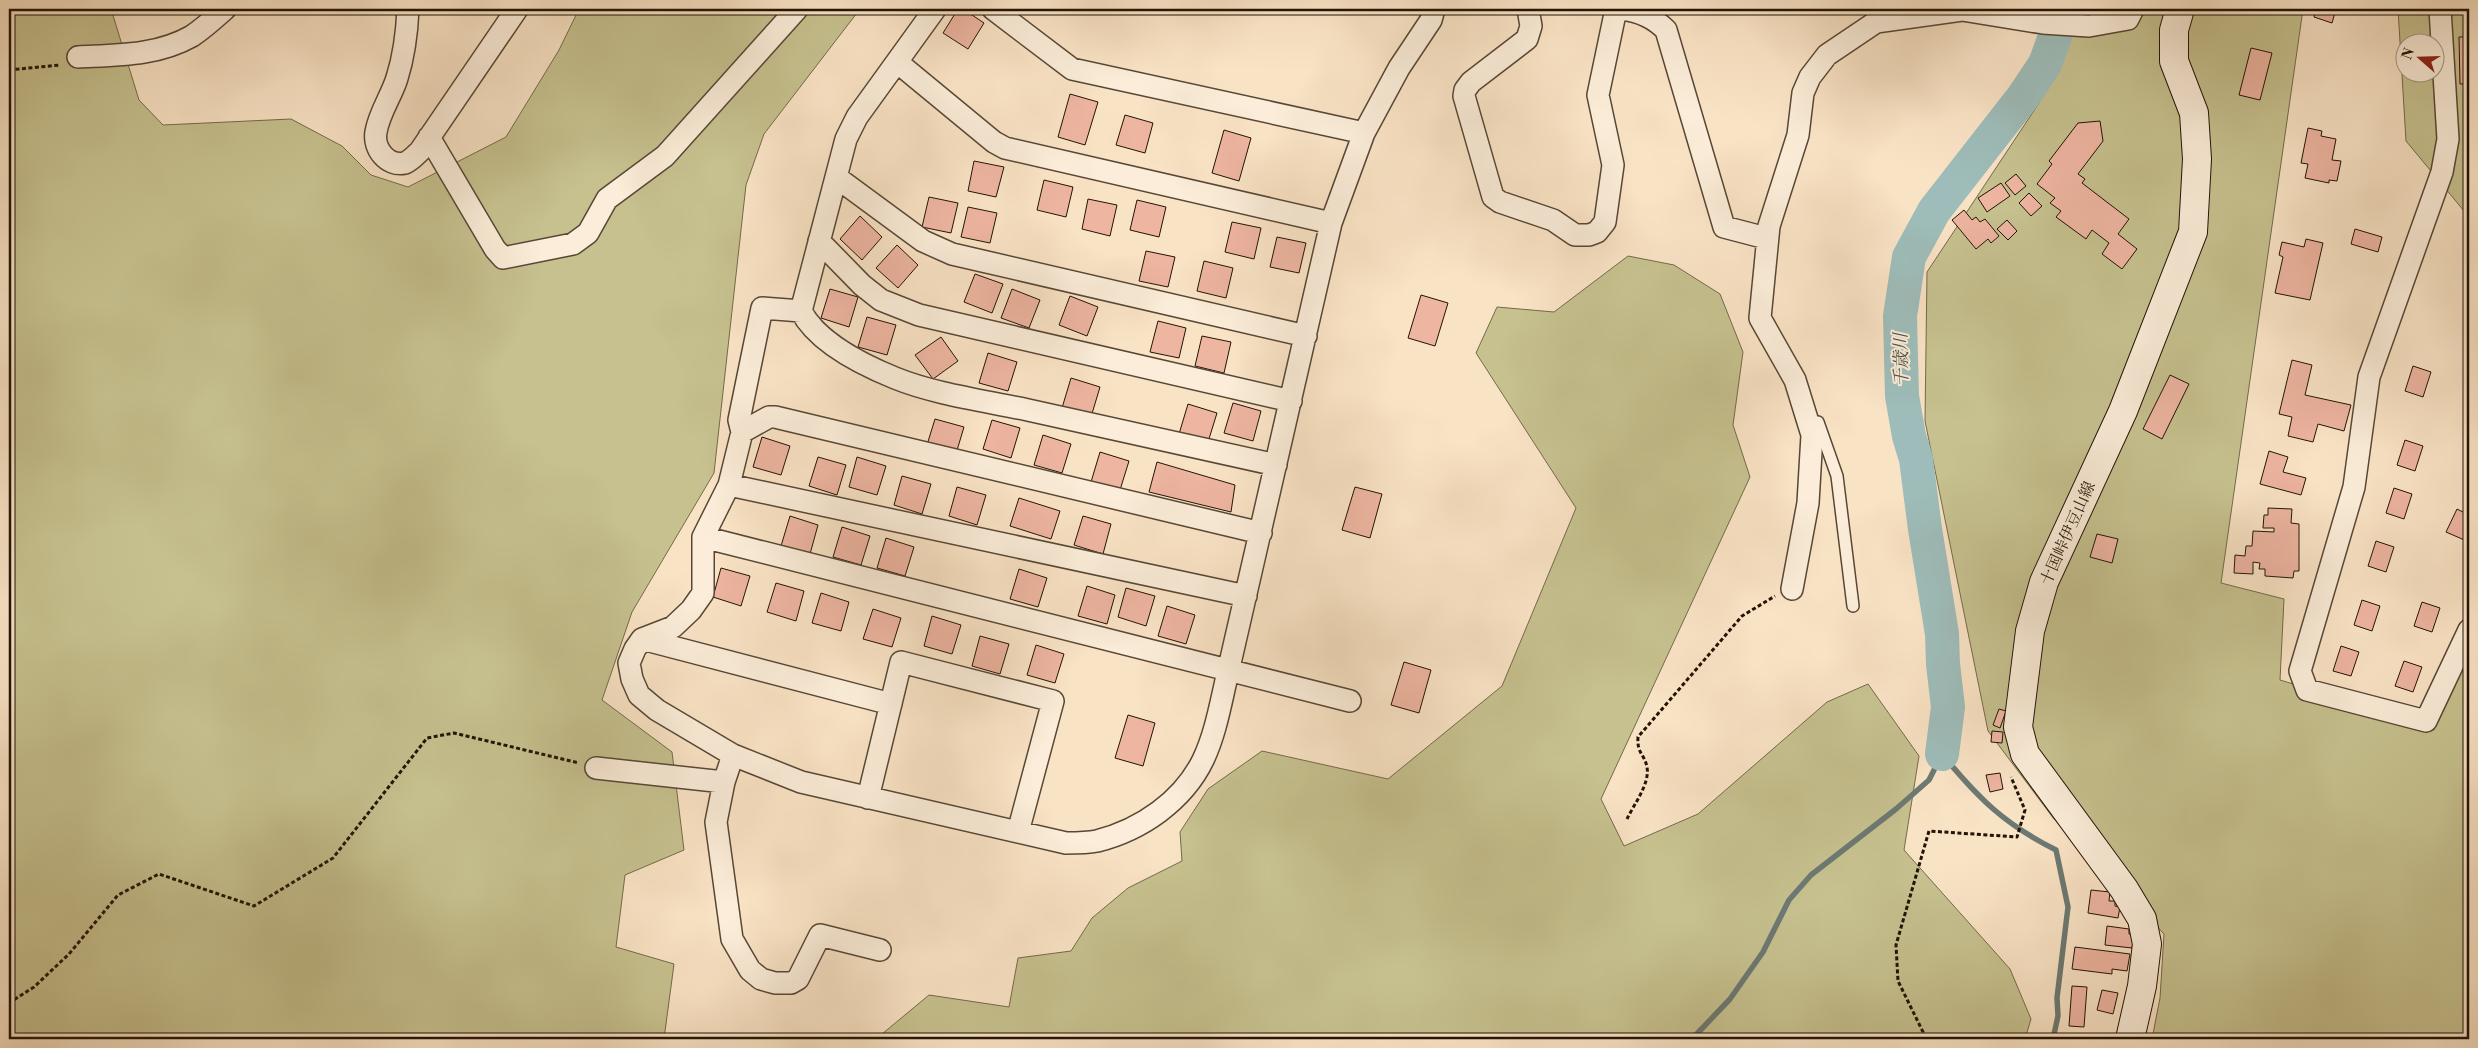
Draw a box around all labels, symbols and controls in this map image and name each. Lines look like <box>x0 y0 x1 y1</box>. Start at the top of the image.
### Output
north arrow <box>2396 32 2446 82</box>
text: N <box>2398 46 2419 62</box>
water label: 千歳川 <box>1889 331 1913 387</box>
street label: 十国峠伊豆山線 <box>2036 478 2100 589</box>

